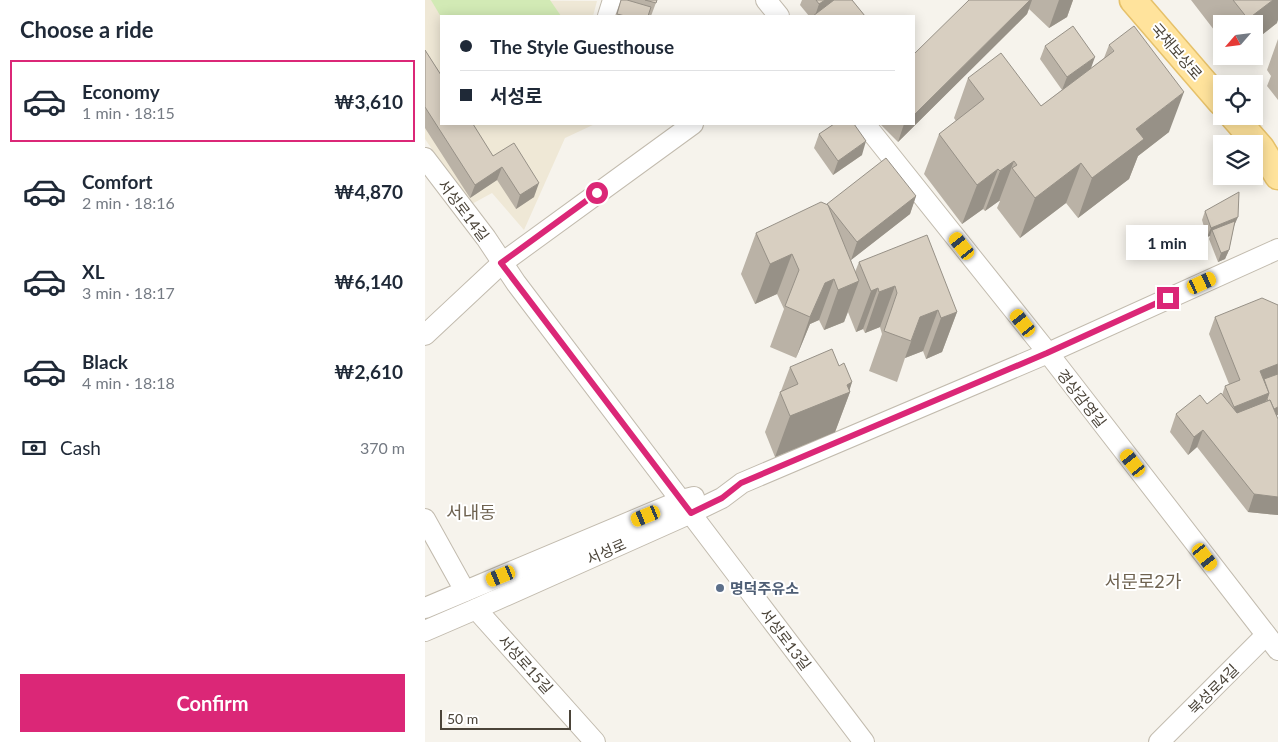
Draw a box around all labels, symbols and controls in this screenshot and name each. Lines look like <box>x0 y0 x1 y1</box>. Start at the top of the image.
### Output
north arrow <box>1213 15 1263 65</box>
map controls <box>1213 15 1263 185</box>
text: Choose a ride <box>20 16 154 43</box>
street label: 국채보상로 <box>1148 19 1206 83</box>
text: The Style Guesthouse <box>490 35 674 58</box>
button: locate <box>1213 75 1263 125</box>
icon: car <box>22 79 67 124</box>
text: Economy <box>82 80 160 103</box>
text: 서성로 <box>490 84 542 107</box>
text: ₩3,610 <box>334 90 403 113</box>
text: 1 min · 18:15 <box>82 103 175 122</box>
button: layers <box>1213 135 1263 185</box>
icon: car <box>22 169 67 214</box>
text: Comfort <box>82 170 153 193</box>
street label: 서성로14길 <box>435 176 493 244</box>
text: ₩4,870 <box>334 180 403 203</box>
route start <box>586 182 608 204</box>
text: 2 min · 18:16 <box>82 193 175 212</box>
callout: 1 min <box>1127 226 1209 260</box>
car <box>946 230 977 262</box>
text: 1 min <box>1147 233 1187 252</box>
icon: car <box>22 259 67 304</box>
text: XL <box>82 260 105 283</box>
text: ₩6,140 <box>334 270 403 293</box>
car <box>1185 270 1218 296</box>
text: 3 min · 18:17 <box>82 283 175 302</box>
route end <box>1157 287 1179 309</box>
car <box>1007 307 1038 339</box>
icon: car <box>22 349 67 394</box>
text: Black <box>82 350 128 373</box>
text: ₩2,610 <box>334 360 403 383</box>
street label: 경상감영길 <box>1054 365 1110 431</box>
text: 4 min · 18:18 <box>82 373 175 392</box>
icon: cash <box>20 434 48 462</box>
text: Cash <box>60 436 101 459</box>
text: 370 m <box>360 438 405 457</box>
car <box>1117 447 1148 479</box>
district label: 서내동 <box>446 501 496 523</box>
car <box>629 503 662 529</box>
street label: 서성로 <box>583 534 629 568</box>
car <box>1189 541 1220 573</box>
car <box>484 563 517 589</box>
district label: 서문로2가 <box>1105 570 1182 592</box>
place label: 명덕주유소 <box>730 579 799 597</box>
marker: 명덕주유소 <box>714 582 726 594</box>
street label: 서성로13길 <box>757 605 815 673</box>
street label: 서성로15길 <box>495 631 557 697</box>
street label: 북성로4길 <box>1184 660 1242 718</box>
button: Confirm <box>20 674 405 732</box>
scale bar <box>440 707 571 730</box>
text: 50 m <box>447 710 478 727</box>

